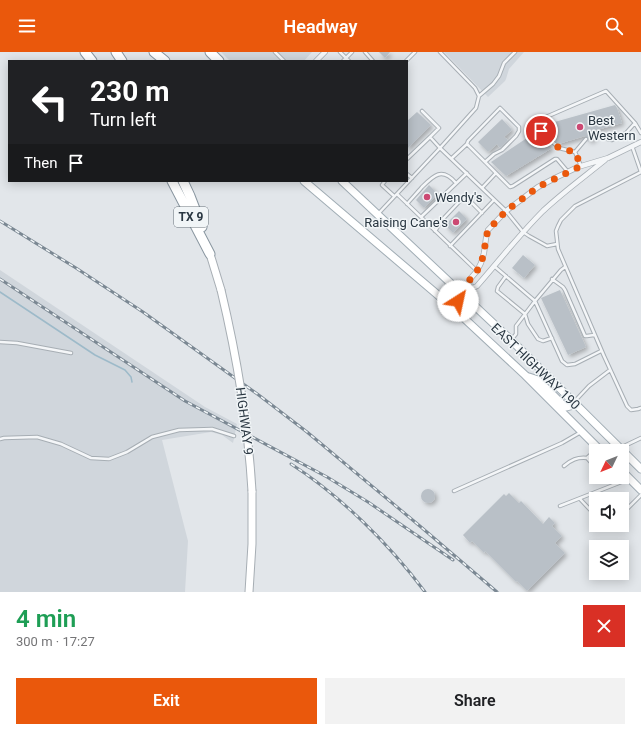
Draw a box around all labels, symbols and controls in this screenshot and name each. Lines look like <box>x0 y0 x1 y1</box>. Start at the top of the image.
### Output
icon: menu <box>16 15 38 37</box>
icon: search <box>603 15 625 37</box>
text: Headway <box>284 16 358 37</box>
text: 230 m <box>90 75 169 108</box>
icon: left <box>24 76 76 128</box>
text: Turn left <box>90 109 156 130</box>
place label: Best Western <box>588 113 636 143</box>
pin <box>524 114 558 148</box>
icon: arrive <box>530 120 552 142</box>
marker: Best Western <box>575 122 585 132</box>
icon: arrive <box>65 152 87 174</box>
text: Then <box>24 154 57 172</box>
place label: Wendy's <box>435 190 483 205</box>
marker: Wendy's <box>422 192 432 202</box>
road number: TX 9 <box>174 207 208 227</box>
place label: Raising Cane's <box>364 215 448 230</box>
marker: Raising Cane's <box>451 217 461 227</box>
position arrow <box>437 280 479 322</box>
street label: EAST HIGHWAY 190 <box>488 320 583 413</box>
street label: HIGHWAY 9 <box>233 386 256 456</box>
north arrow <box>589 444 629 484</box>
map controls <box>589 444 629 580</box>
button: sound <box>589 492 629 532</box>
button: layers <box>589 540 629 580</box>
text: 4 min <box>16 605 76 633</box>
button: close <box>583 605 625 647</box>
text: 300 m · 17:27 <box>16 634 95 649</box>
button: Exit <box>16 678 317 724</box>
button: Share <box>325 678 625 724</box>

